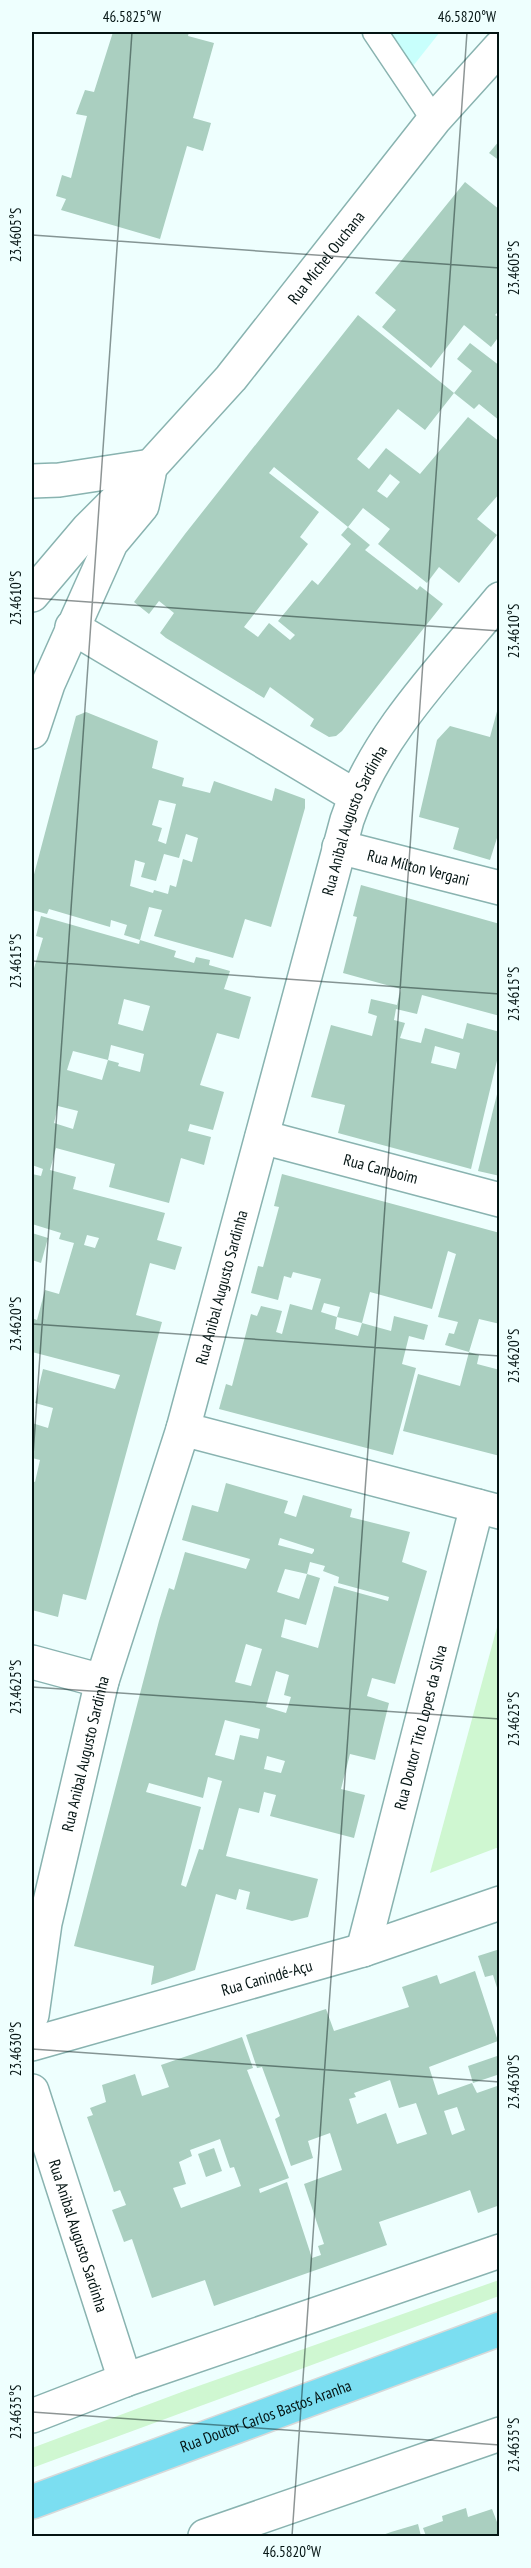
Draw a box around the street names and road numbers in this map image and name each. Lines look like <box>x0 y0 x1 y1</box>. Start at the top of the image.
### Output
street label: Rua Michel Ouchana <box>283 207 369 308</box>
street label: Rua Anibal Augusto Sardinha <box>317 742 391 897</box>
street label: Rua Mílton Vergani <box>365 845 472 890</box>
street label: Rua Camboim <box>342 1149 420 1188</box>
street label: Rua Anibal Augusto Sardinha <box>191 1208 252 1367</box>
street label: Rua Doutor Tito Lopes da Silva <box>389 1643 451 1812</box>
street label: Rua Anibal Augusto Sardinha <box>57 1673 113 1833</box>
street label: Rua Canindé-Açu <box>219 1955 315 2000</box>
street label: Rua Anibal Augusto Sardinha <box>45 2157 112 2315</box>
street label: Rua Doutor Carlos Bastos Aranha <box>177 2375 354 2456</box>

